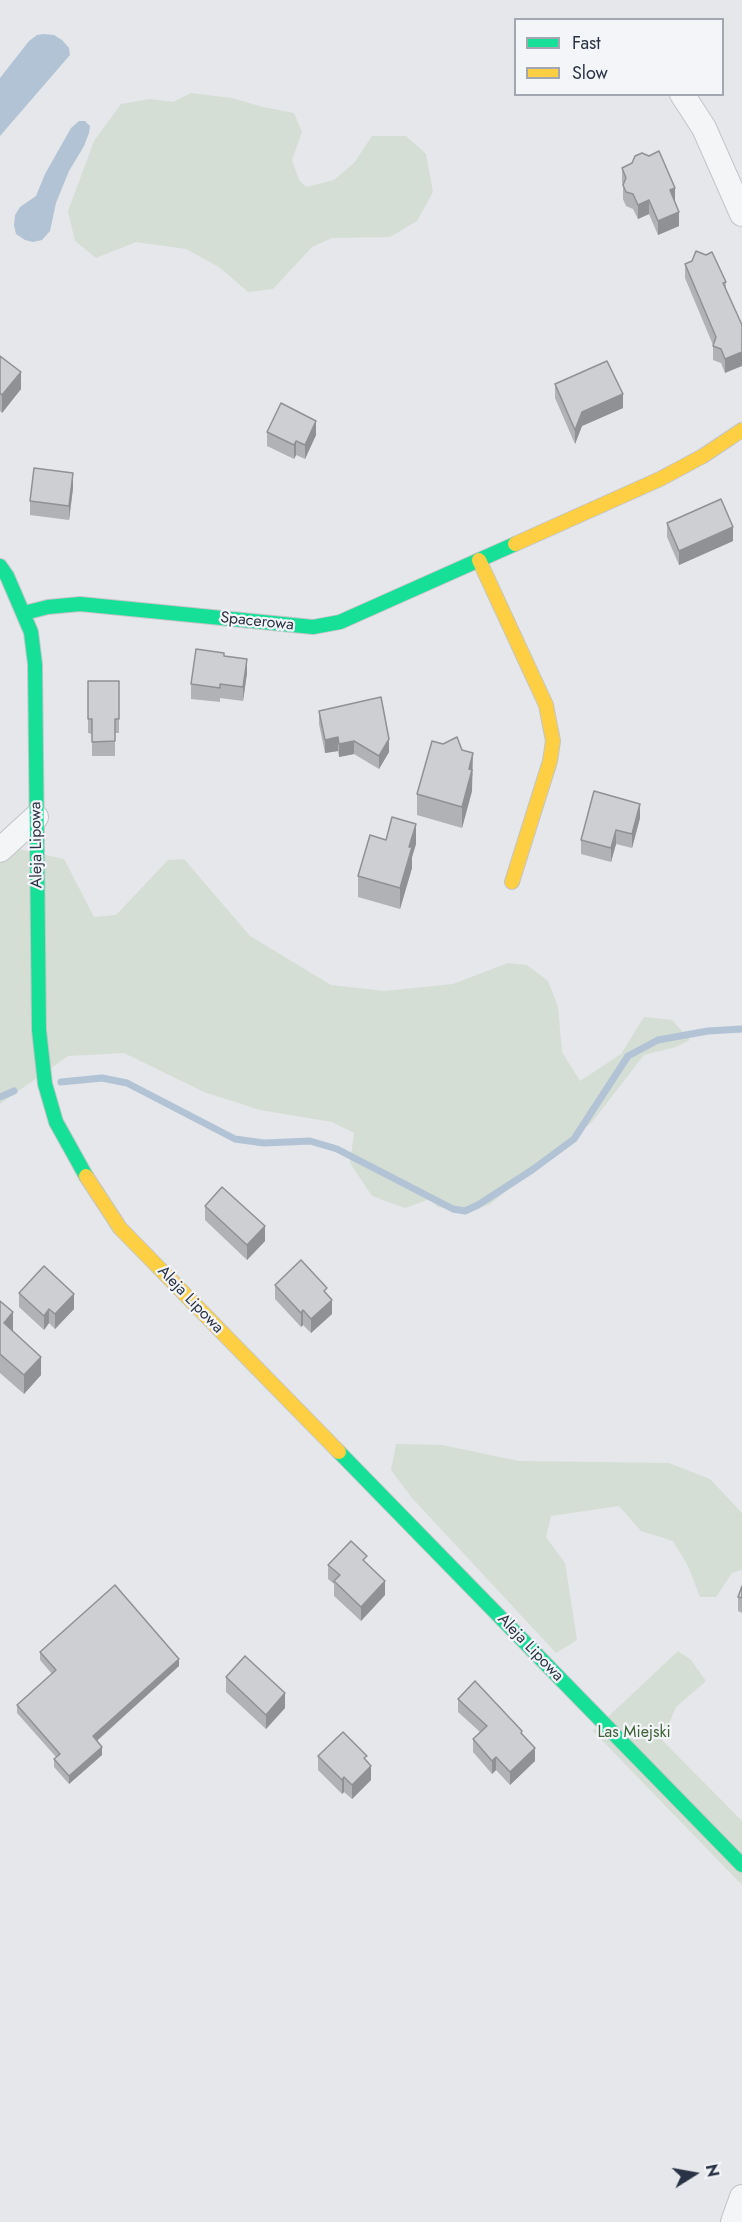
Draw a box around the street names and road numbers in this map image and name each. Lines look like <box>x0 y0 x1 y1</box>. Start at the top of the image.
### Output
street label: Spacerowa <box>219 609 295 635</box>
street label: Aleja Lipowa <box>27 802 47 888</box>
street label: Aleja Lipowa <box>153 1262 227 1338</box>
street label: Aleja Lipowa <box>493 1610 567 1686</box>

